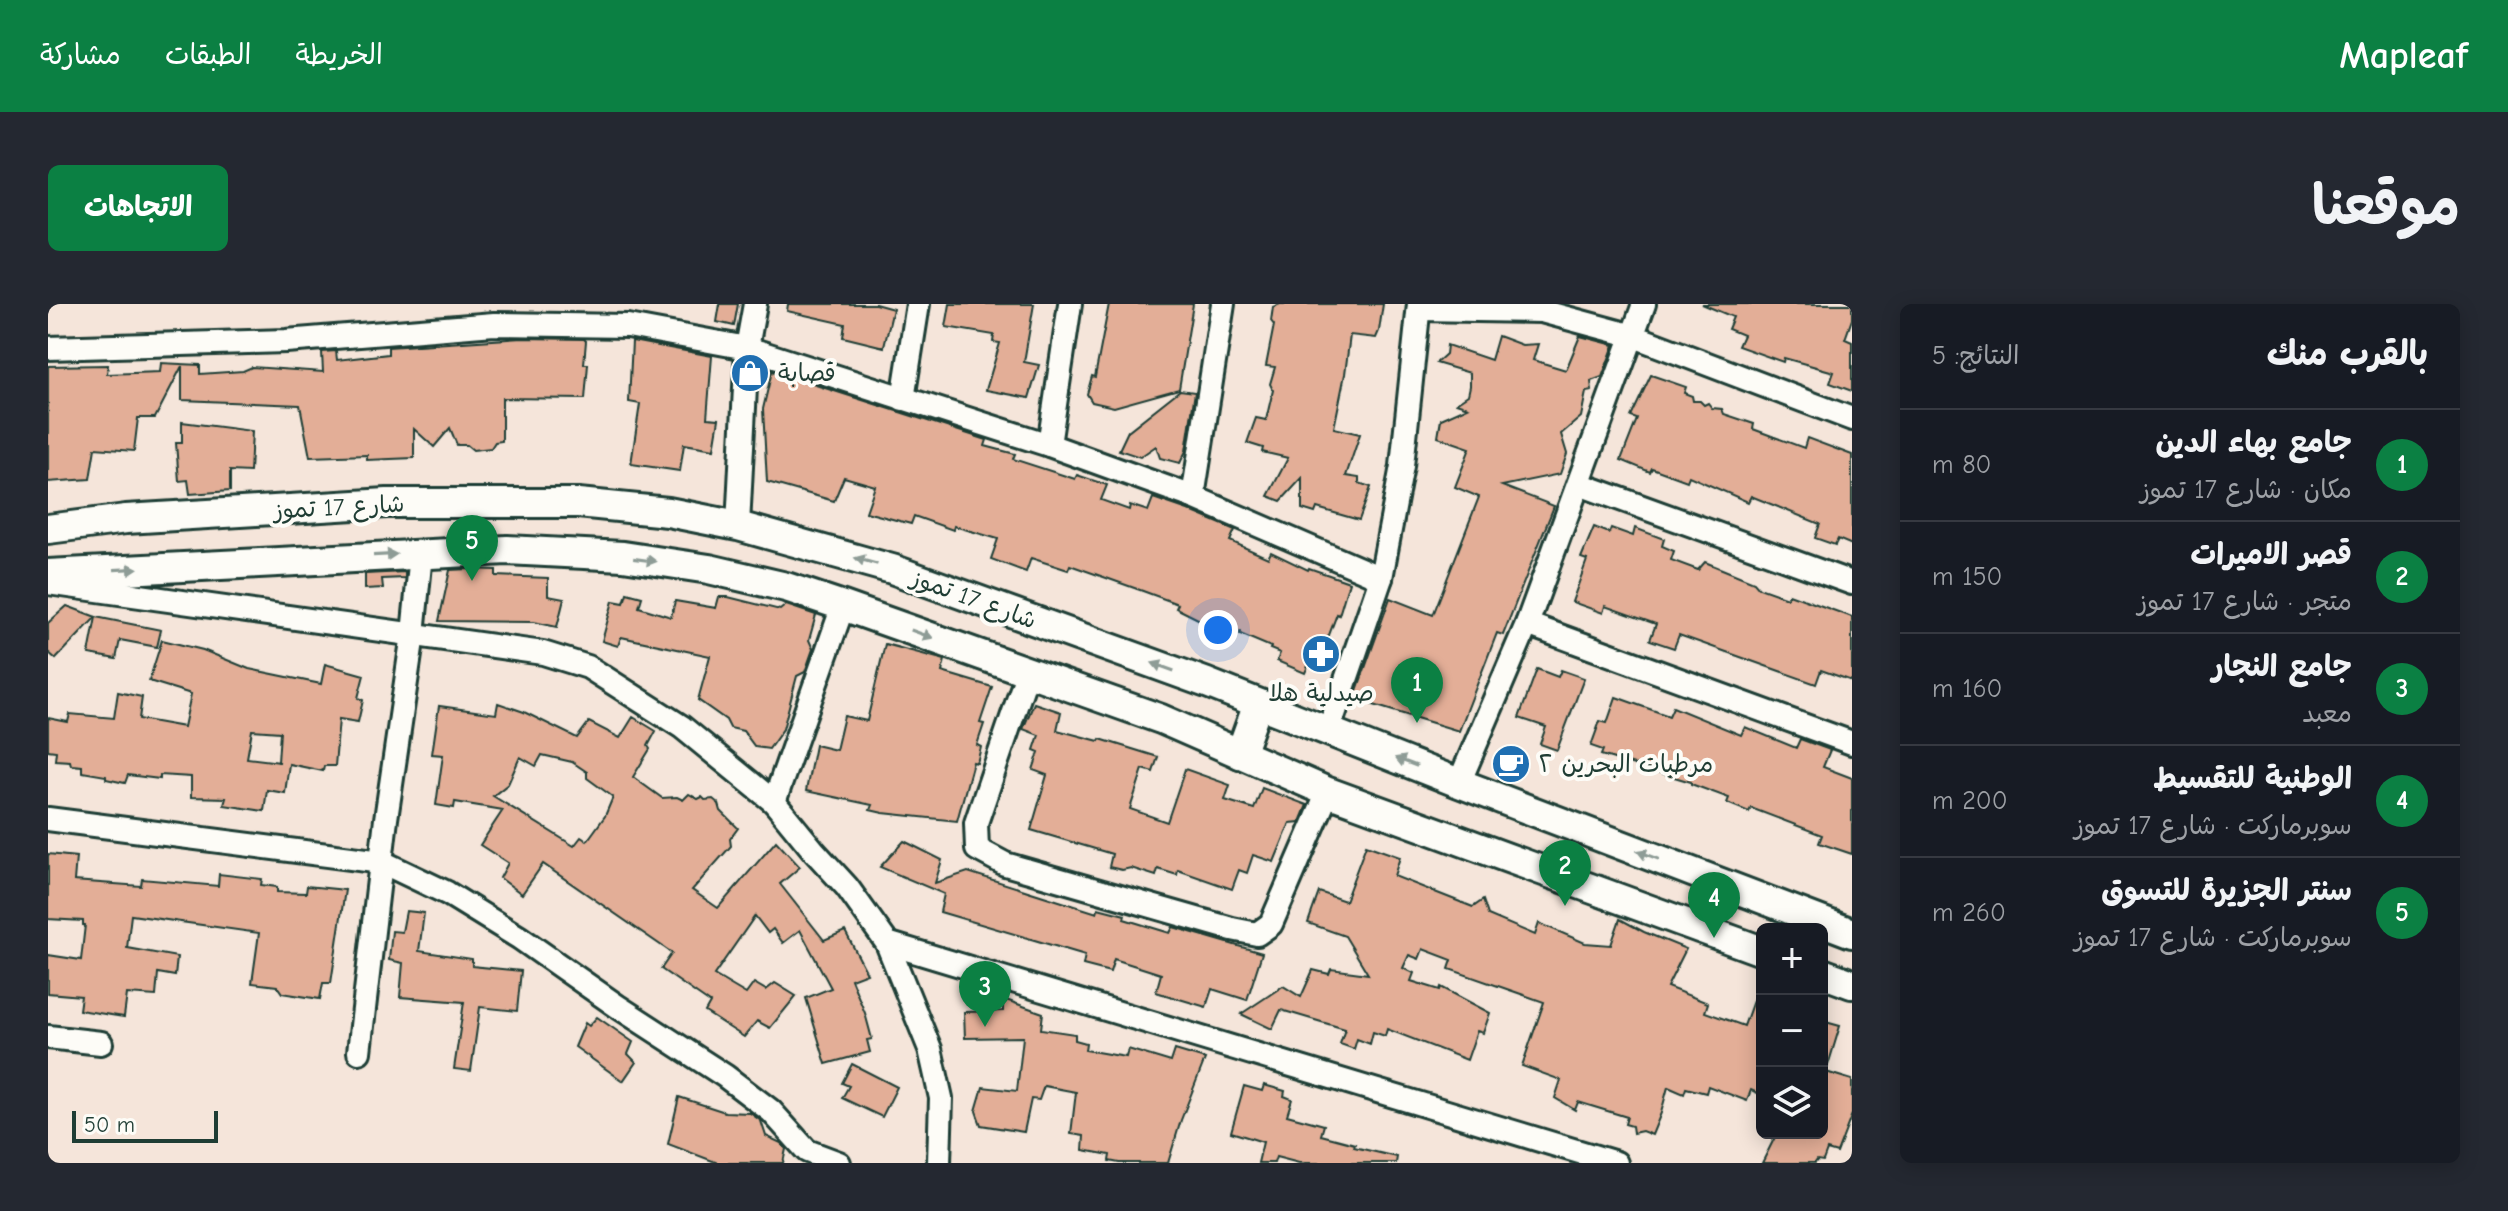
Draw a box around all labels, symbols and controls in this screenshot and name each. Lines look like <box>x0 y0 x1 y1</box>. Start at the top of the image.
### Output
text: Mapleaf <box>2339 34 2468 78</box>
text: مشاركة <box>40 39 121 71</box>
text: الطبقات <box>165 39 251 71</box>
text: الخريطة <box>295 39 383 71</box>
button: الاتجاهات <box>48 165 228 251</box>
text: موقعنا <box>2312 174 2460 238</box>
text: بالقرب منك <box>2267 334 2428 374</box>
text: النتائج: 5 <box>1932 341 2019 371</box>
shop icon: قصابة <box>729 352 771 394</box>
place label: قصابة <box>778 359 836 387</box>
text: جامع بهاء الدين <box>2156 425 2352 460</box>
text: 80 m <box>1932 450 1991 480</box>
text: 1 <box>2397 450 2407 480</box>
text: مكان · شارع 17 تموز <box>2140 475 2352 505</box>
street label: شارع 17 تموز <box>271 490 405 528</box>
pin: 5 <box>446 515 498 581</box>
text: قصر الاميرات <box>2191 537 2352 572</box>
one-way arrow <box>373 549 399 562</box>
one-way arrow <box>633 554 658 567</box>
one-way arrow <box>853 555 878 567</box>
one-way arrow <box>114 562 139 575</box>
text: 150 m <box>1932 562 2002 592</box>
text: 2 <box>2396 562 2408 592</box>
street label: شارع 17 تموز <box>905 563 1040 637</box>
text: متجر · شارع 17 تموز <box>2138 587 2352 617</box>
your location <box>1198 610 1238 650</box>
one-way arrow <box>911 628 935 640</box>
pharmacy icon: صيدلية هلا <box>1300 633 1342 675</box>
text: جامع النجار <box>2212 649 2352 684</box>
pin: 1 <box>1391 657 1443 723</box>
one-way arrow <box>1151 661 1175 673</box>
text: 160 m <box>1932 674 2002 704</box>
text: 3 <box>2396 674 2408 704</box>
place label: صيدلية هلا <box>1268 679 1374 707</box>
text: معبد <box>2302 699 2352 729</box>
cafe icon: مرطبات البحرين ٢ <box>1490 743 1532 785</box>
place label: مرطبات البحرين ٢ <box>1539 750 1713 778</box>
one-way arrow <box>1393 755 1417 768</box>
text: الوطنية للتقسيط <box>2153 761 2352 796</box>
text: 200 m <box>1932 786 2007 816</box>
text: 4 <box>2396 786 2408 816</box>
text: سوبرماركت · شارع 17 تموز <box>2074 811 2352 841</box>
pin: 2 <box>1539 840 1591 906</box>
one-way arrow <box>1636 848 1660 861</box>
pin: 4 <box>1688 872 1740 938</box>
text: سنتر الجزيرة للتسوق <box>2101 873 2352 908</box>
text: 260 m <box>1932 898 2006 928</box>
text: 5 <box>2395 898 2409 928</box>
map controls <box>1756 923 1828 1139</box>
button: + <box>1756 923 1828 995</box>
text: سوبرماركت · شارع 17 تموز <box>2074 923 2352 953</box>
pin: 3 <box>959 961 1011 1027</box>
button: − <box>1756 995 1828 1067</box>
button: layers <box>1756 1067 1828 1139</box>
scale bar <box>72 1107 218 1143</box>
text: 50 m <box>84 1112 135 1138</box>

